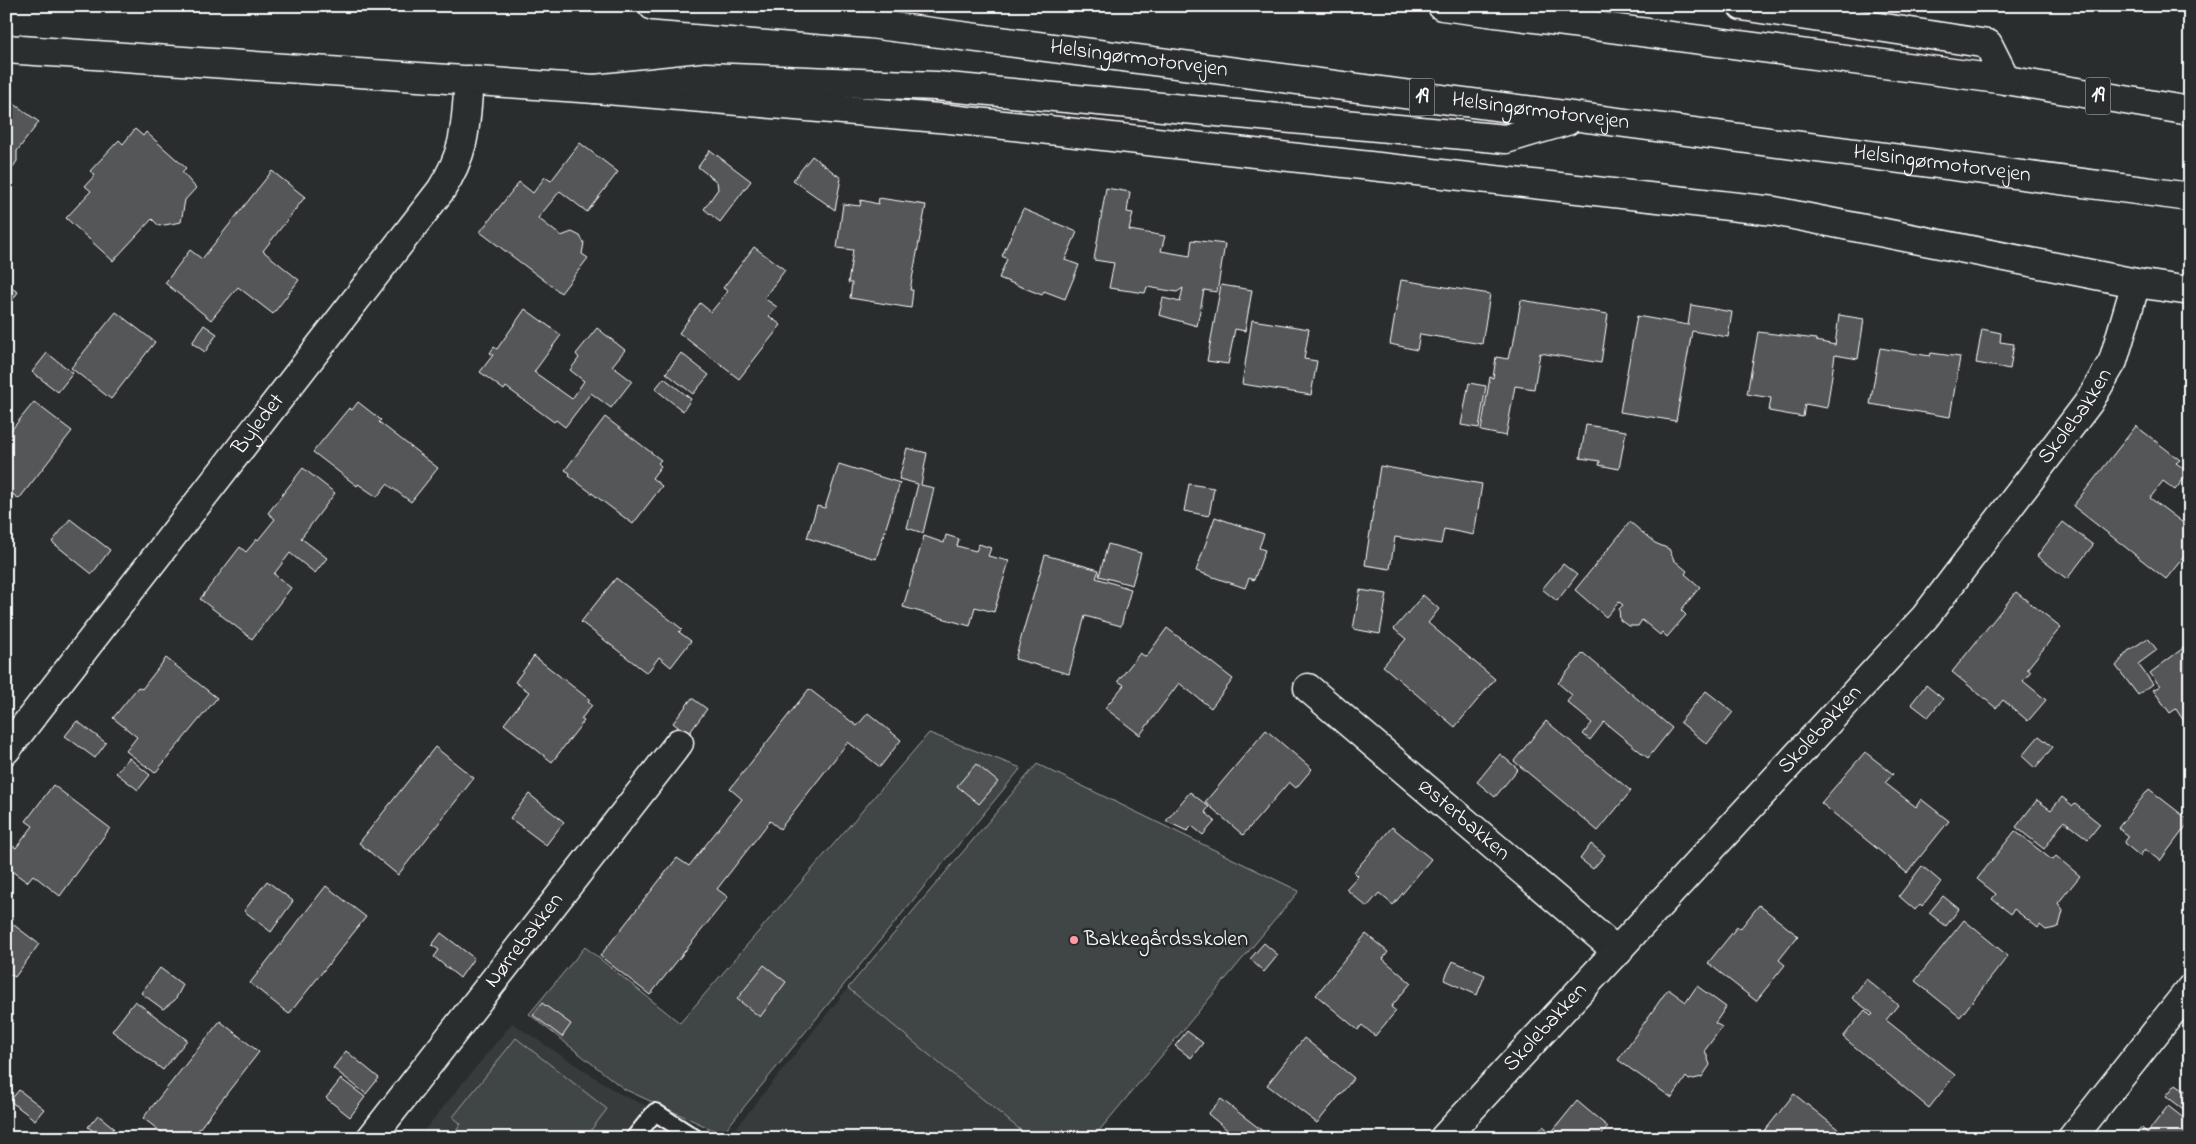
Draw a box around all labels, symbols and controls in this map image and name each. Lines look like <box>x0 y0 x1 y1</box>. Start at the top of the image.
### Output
street label: Helsingørmotorvejen <box>1048 32 1230 87</box>
road number: 19 <box>1410 78 1434 115</box>
road number: 19 <box>2086 78 2110 114</box>
street label: Helsingørmotorvejen <box>1450 84 1631 139</box>
street label: Helsingørmotorvejen <box>1851 137 2033 192</box>
street label: Skolebakken <box>2031 363 2121 472</box>
street label: Byledet <box>224 387 293 463</box>
street label: Skolebakken <box>1771 678 1870 782</box>
street label: Østerbakken <box>1410 771 1517 869</box>
street label: Nørrebakken <box>477 886 572 995</box>
place label: Bakkegårdsskolen <box>1083 924 1248 957</box>
marker: Bakkegårdsskolen <box>1068 934 1080 946</box>
street label: Skolebakken <box>1496 976 1595 1080</box>

